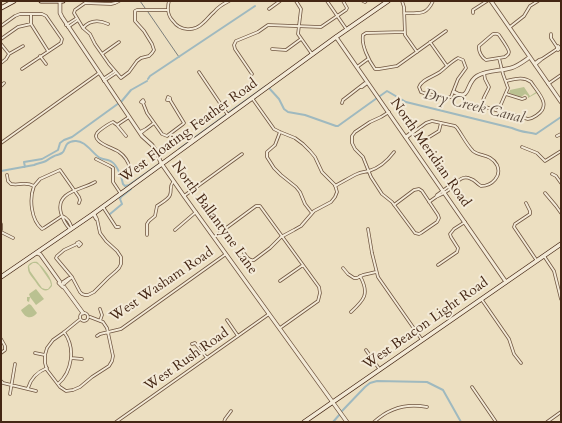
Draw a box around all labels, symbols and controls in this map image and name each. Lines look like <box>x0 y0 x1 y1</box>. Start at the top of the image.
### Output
street label: West Floating Feather Road <box>117 75 261 187</box>
water label: Dry Creek Canal <box>422 86 526 128</box>
street label: North Meridian Road <box>386 95 474 211</box>
street label: North Ballantyne Lane <box>167 158 261 278</box>
street label: West Washam Road <box>107 244 217 326</box>
street label: West Beacon Light Road <box>360 274 492 374</box>
street label: West Rush Road <box>142 325 232 395</box>

